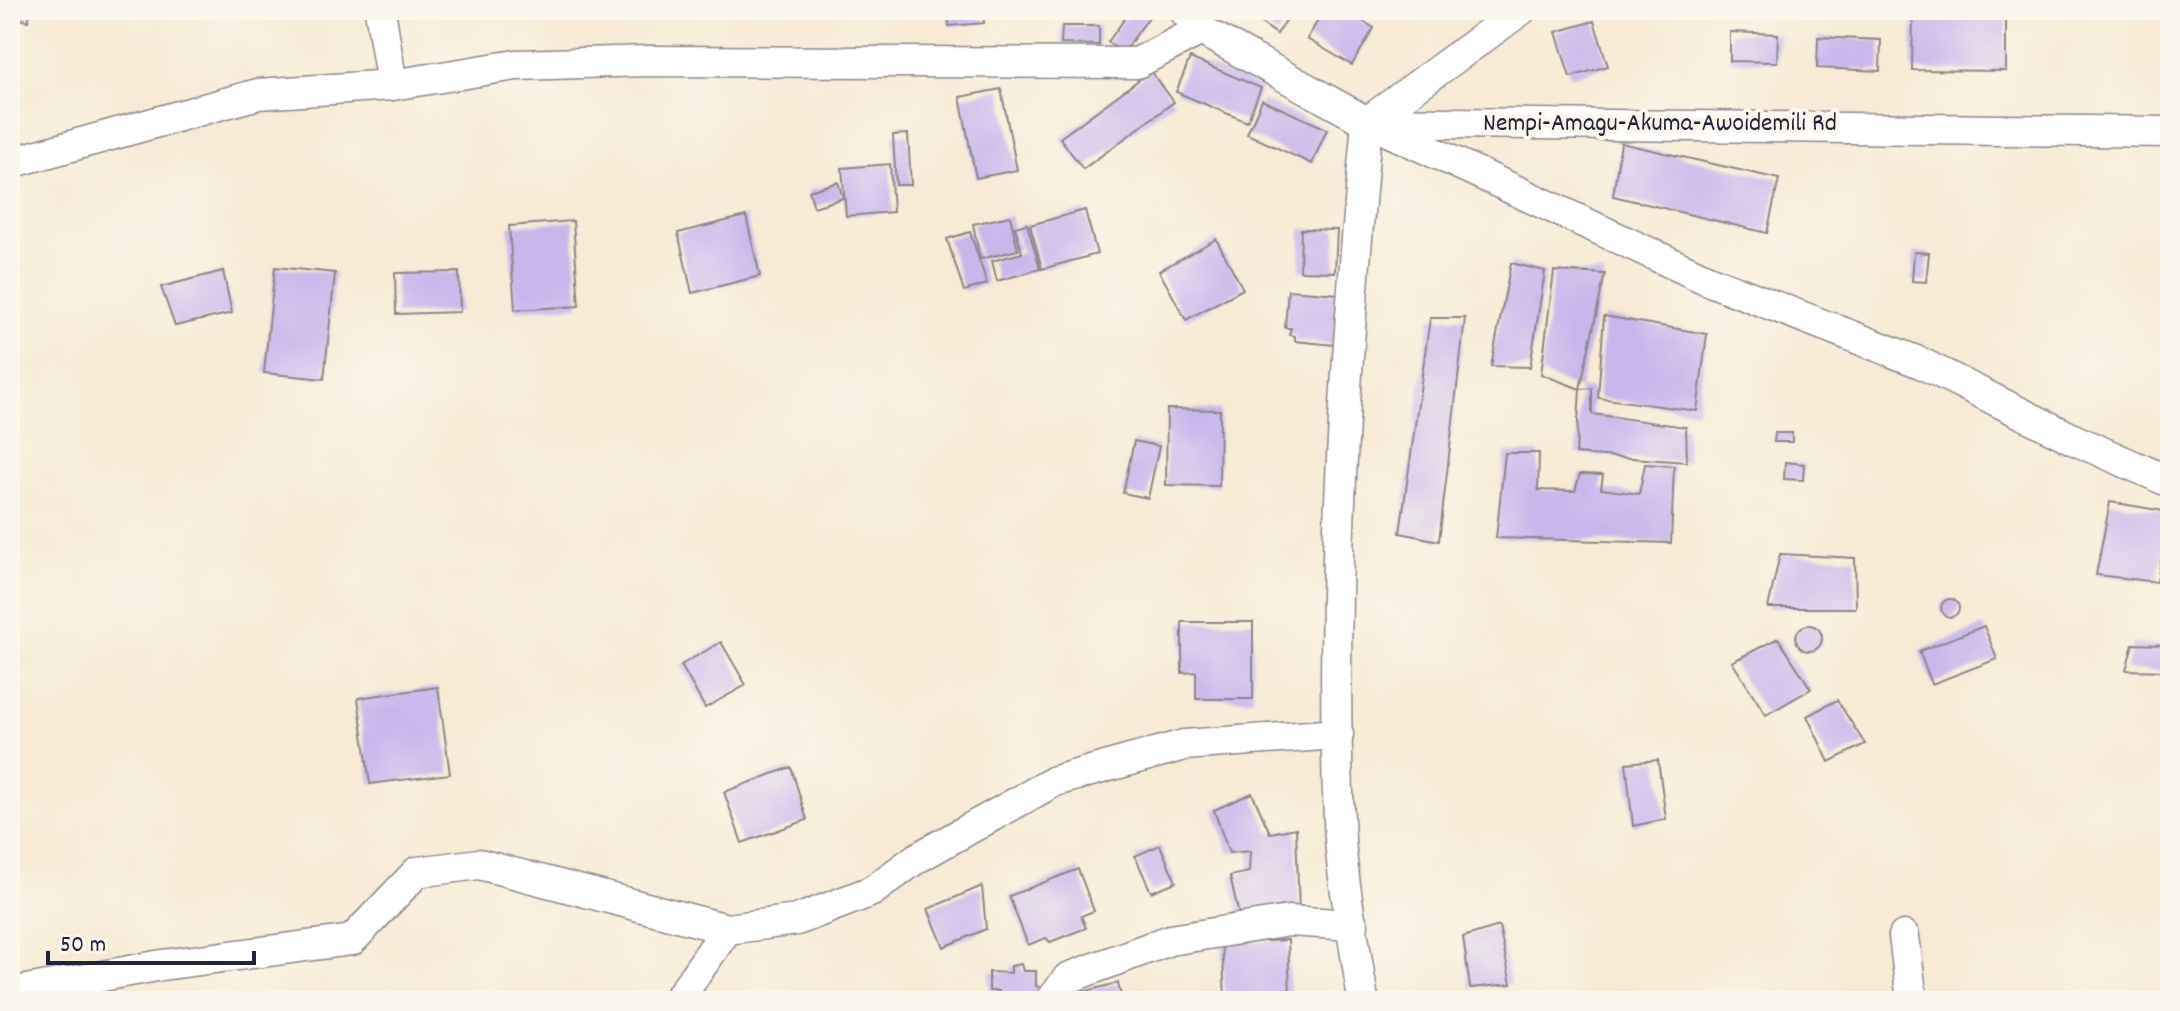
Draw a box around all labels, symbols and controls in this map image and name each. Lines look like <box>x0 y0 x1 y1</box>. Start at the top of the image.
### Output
street label: Nempi-Amagu-Akuma-Awoidemili Rd <box>1483 106 1837 143</box>
scale bar <box>48 915 254 965</box>
text: 50 m <box>60 929 106 963</box>

